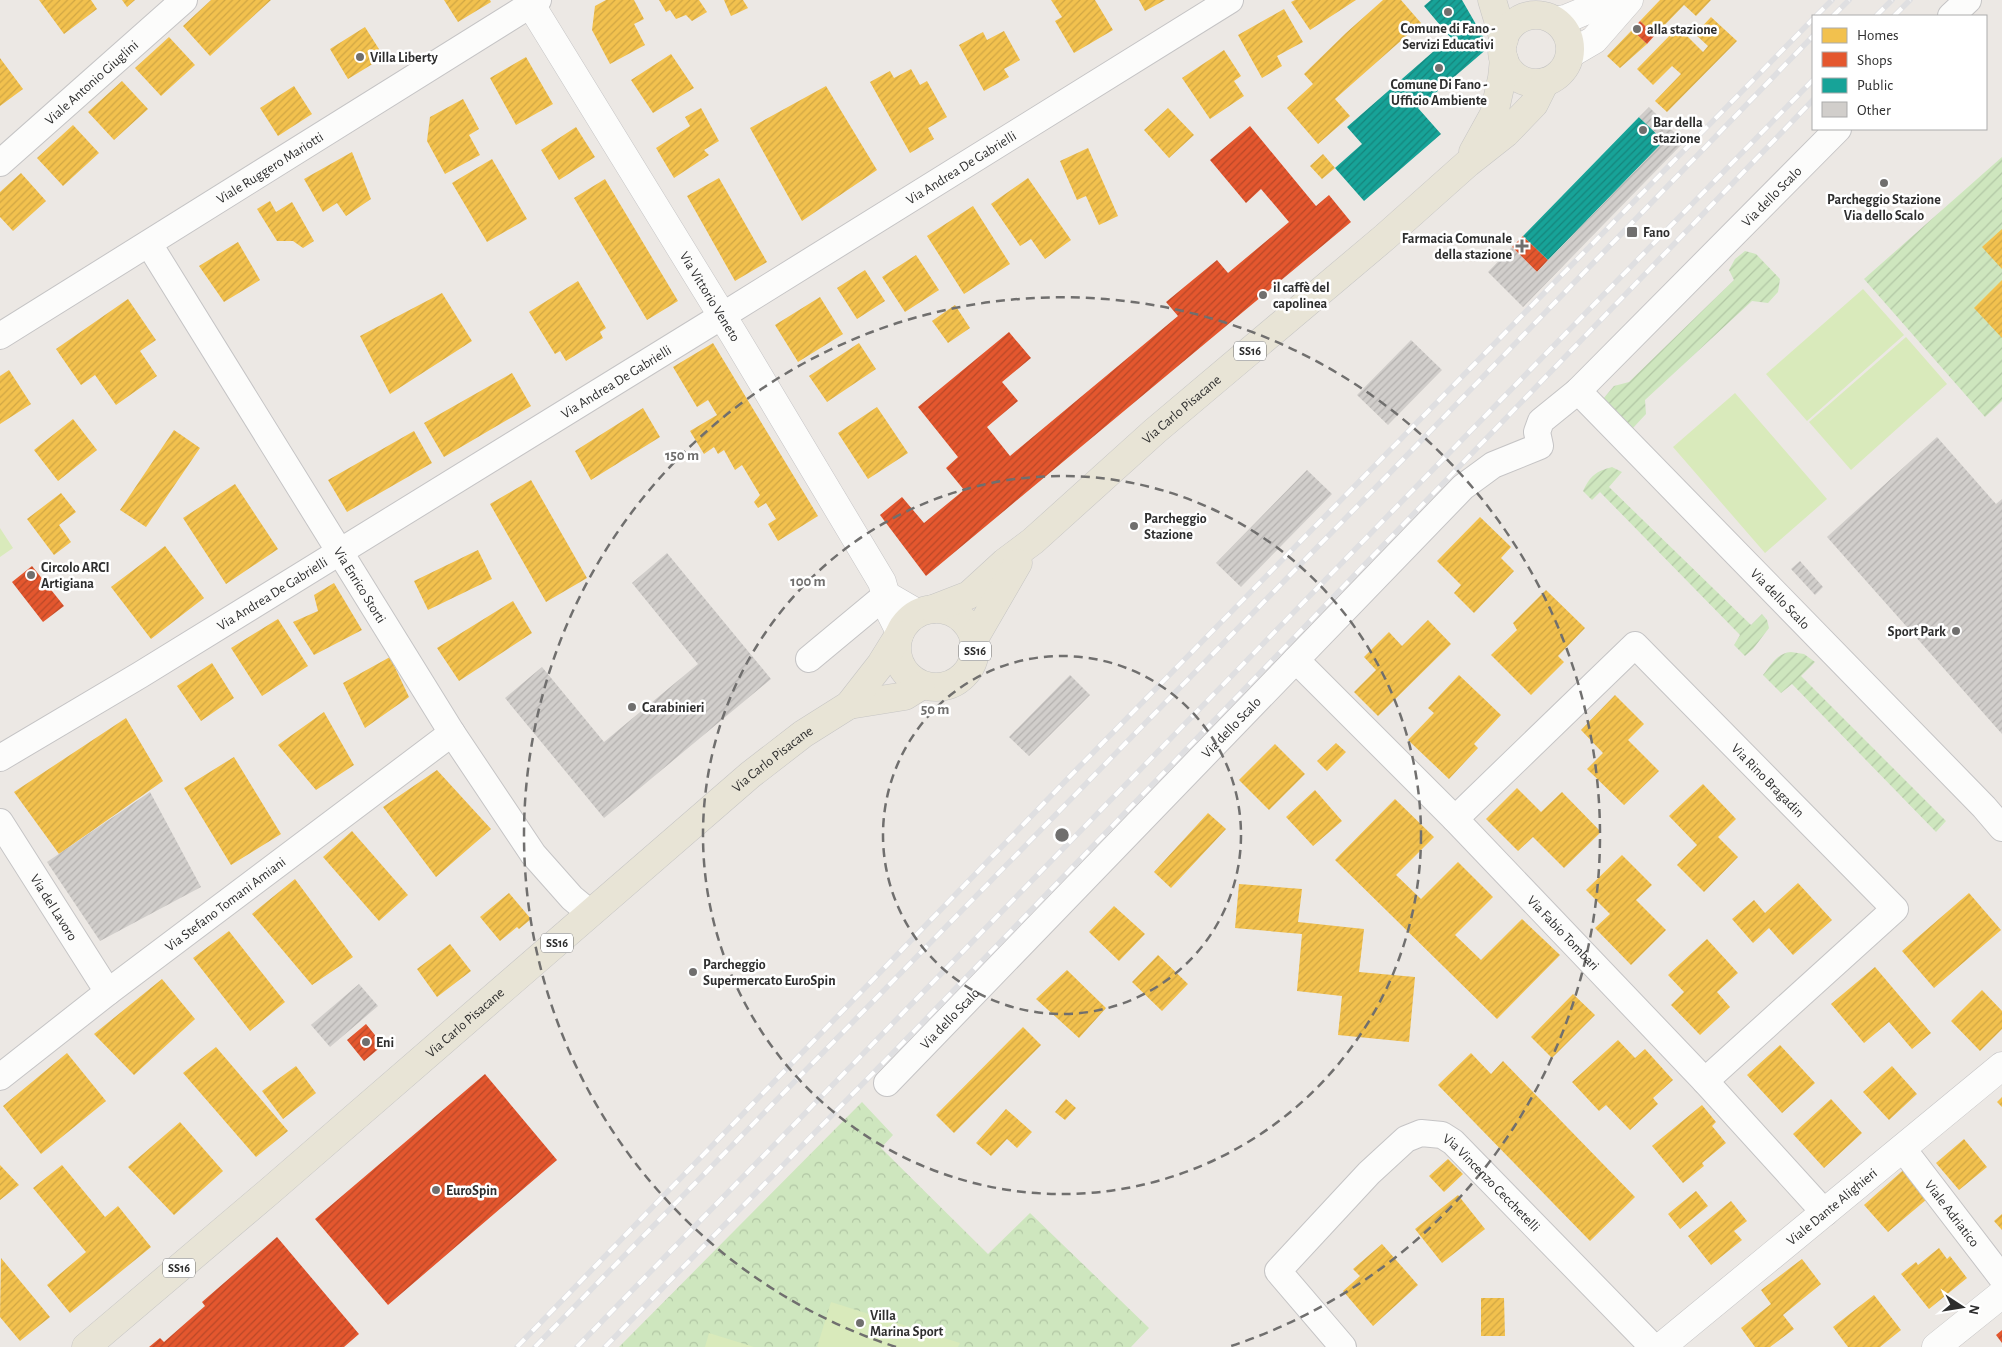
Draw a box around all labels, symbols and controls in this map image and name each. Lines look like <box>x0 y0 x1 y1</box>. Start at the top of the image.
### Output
marker: Comune di Fano - Servizi Educativi <box>1442 6 1454 18</box>
legend <box>1812 15 1987 130</box>
place label: Comune di Fano - Servizi Educativi <box>1400 22 1496 52</box>
marker: alla stazione <box>1631 23 1643 35</box>
place label: alla stazione <box>1647 23 1718 37</box>
text: Homes <box>1857 28 1899 43</box>
street label: Viale Antonio Giuglini <box>43 38 141 128</box>
marker: Villa Liberty <box>354 51 366 63</box>
place label: Villa Liberty <box>370 51 438 65</box>
text: Shops <box>1857 53 1892 68</box>
marker: Comune Di Fano - Ufficio Ambiente <box>1433 62 1445 74</box>
place label: Comune Di Fano - Ufficio Ambiente <box>1391 78 1487 108</box>
text: Public <box>1857 78 1893 93</box>
text: Other <box>1857 103 1891 118</box>
place label: Bar della stazione <box>1653 116 1703 146</box>
marker: Bar della stazione <box>1637 124 1649 136</box>
street label: Via Andrea De Gabrielli <box>904 129 1019 208</box>
street label: Viale Ruggero Mariotti <box>214 130 326 207</box>
street label: Via dello Scalo <box>1740 164 1805 230</box>
marker: Parcheggio Stazione Via dello Scalo <box>1878 177 1890 189</box>
place label: Parcheggio Stazione Via dello Scalo <box>1827 193 1941 223</box>
marker: Fano <box>1625 225 1639 239</box>
place label: Fano <box>1643 226 1670 240</box>
place label: Farmacia Comunale della stazione <box>1402 232 1512 262</box>
marker: Farmacia Comunale della stazione <box>1516 240 1528 252</box>
street label: Via Vittorio Veneto <box>677 250 742 344</box>
place label: il caffè del capolinea <box>1273 281 1330 311</box>
marker: il caffè del capolinea <box>1257 289 1269 301</box>
road number: SS16 <box>1234 342 1266 361</box>
street label: Via Andrea De Gabrielli <box>559 343 674 421</box>
street label: Via Carlo Pisacane <box>1140 373 1224 447</box>
text: 150 m <box>665 448 699 463</box>
place label: Parcheggio Stazione <box>1144 512 1207 542</box>
marker: Parcheggio Stazione <box>1128 520 1140 532</box>
street label: Via Enrico Storti <box>331 545 388 626</box>
street label: Via Andrea De Gabrielli <box>215 555 330 634</box>
place label: Circolo ARCI Artigiana <box>41 561 110 591</box>
street label: Via dello Scalo <box>1747 566 1812 632</box>
marker: Circolo ARCI Artigiana <box>25 569 37 581</box>
text: 100 m <box>790 574 826 589</box>
place label: Sport Park <box>1887 625 1946 639</box>
marker: Sport Park <box>1950 625 1962 637</box>
road number: SS16 <box>959 641 991 660</box>
street label: Via dello Scalo <box>1199 695 1264 761</box>
marker: Carabinieri <box>626 701 638 713</box>
place label: Carabinieri <box>642 701 705 715</box>
text: 50 m <box>921 702 949 717</box>
street label: Via Carlo Pisacane <box>730 724 816 795</box>
street label: Via Rino Bragadin <box>1728 741 1806 820</box>
centre of rings <box>1053 826 1071 844</box>
street label: Via Stefano Tomani Amiani <box>163 855 289 954</box>
street label: Via del Lavoro <box>27 872 80 944</box>
street label: Via Fabio Tombari <box>1524 893 1601 973</box>
road number: SS16 <box>541 934 573 952</box>
place label: Parcheggio Supermercato EuroSpin <box>703 958 836 988</box>
marker: Parcheggio Supermercato EuroSpin <box>687 966 699 978</box>
street label: Via Carlo Pisacane <box>424 985 507 1060</box>
street label: Via dello Scalo <box>918 986 983 1052</box>
marker: Eni <box>360 1036 372 1048</box>
place label: Eni <box>376 1036 394 1050</box>
street label: Via Vincenzo Cecchetelli <box>1440 1132 1542 1235</box>
street label: Viale Dante Alighieri <box>1784 1166 1880 1248</box>
street label: Viale Adriatico <box>1922 1178 1981 1250</box>
marker: EuroSpin <box>430 1184 442 1196</box>
place label: EuroSpin <box>446 1184 497 1198</box>
road number: SS16 <box>163 1258 195 1278</box>
north arrow <box>1937 1282 1987 1332</box>
text: N <box>1966 1303 1982 1316</box>
place label: Villa Marina Sport <box>870 1309 943 1339</box>
marker: Villa Marina Sport <box>854 1317 866 1329</box>

